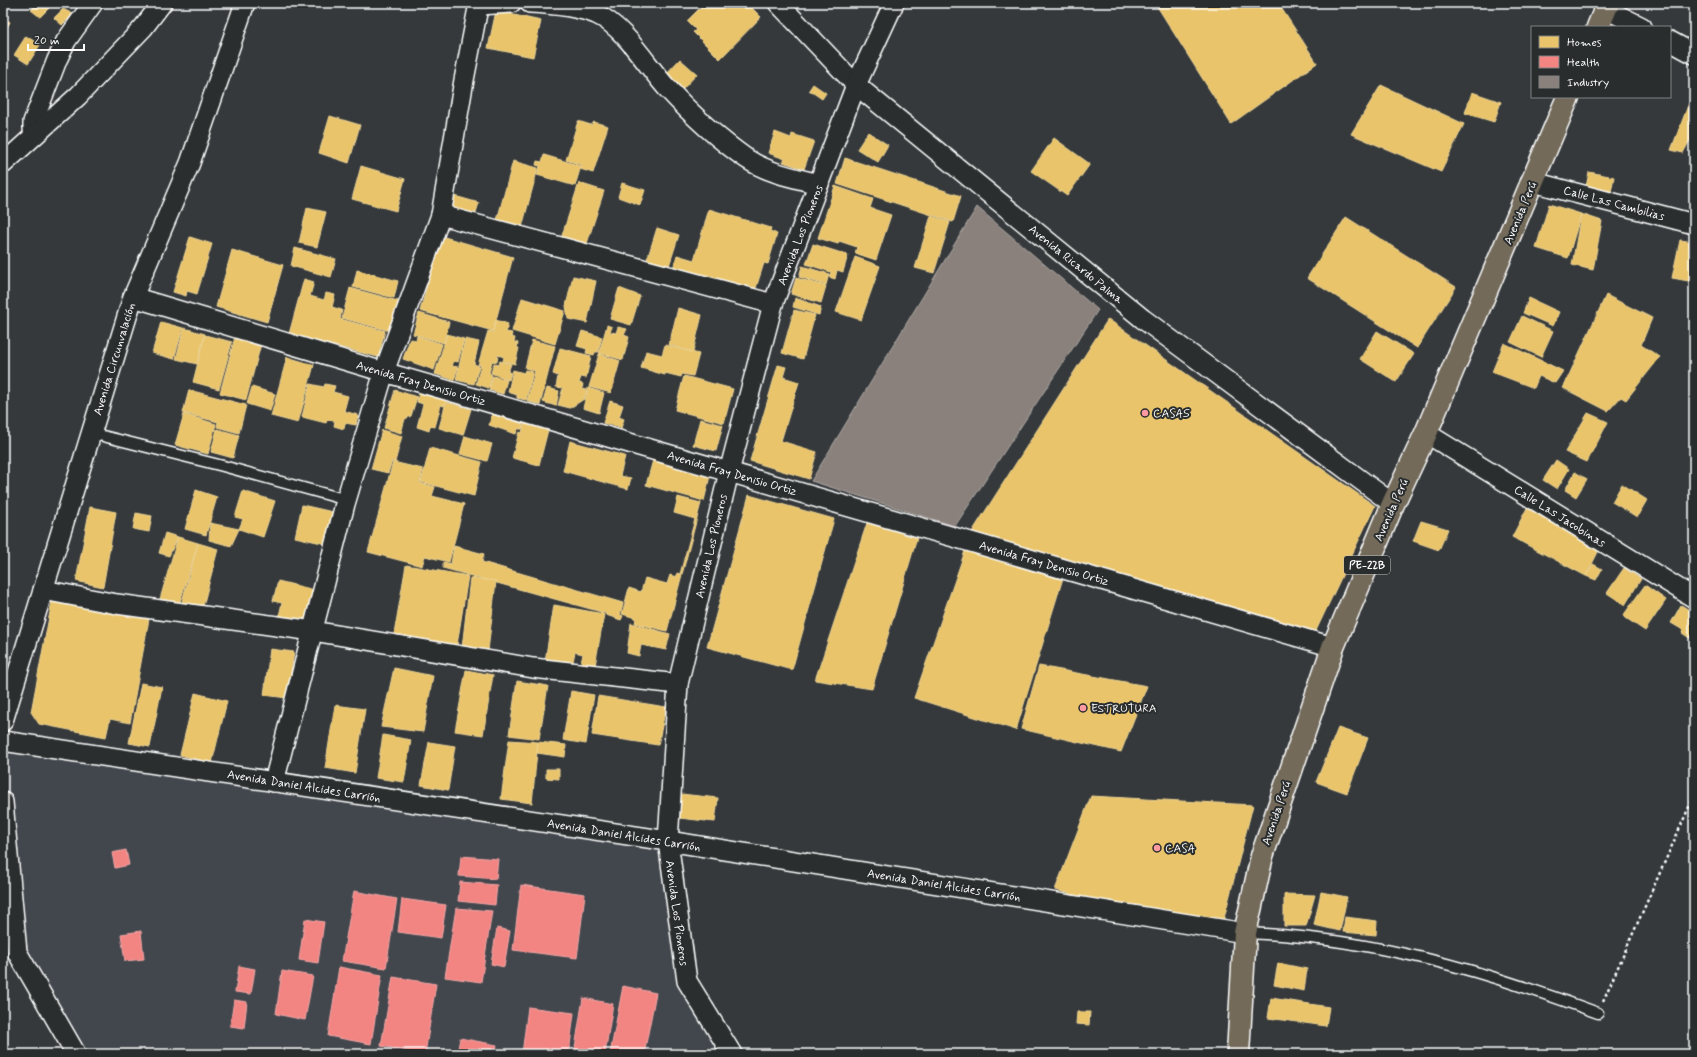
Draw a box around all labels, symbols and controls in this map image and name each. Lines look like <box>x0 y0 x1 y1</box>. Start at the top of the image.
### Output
scale bar <box>28 26 84 52</box>
legend <box>1531 26 1671 98</box>
text: 20 m <box>34 33 60 49</box>
text: Homes <box>1567 35 1602 51</box>
text: Health <box>1567 55 1599 71</box>
text: Industry <box>1567 75 1609 91</box>
street label: Avenida Perú <box>1501 179 1542 247</box>
street label: Avenida Los Pioneros <box>774 182 828 288</box>
street label: Calle Las Cambilias <box>1561 183 1667 225</box>
street label: Avenida Ricardo Palma <box>1025 222 1127 308</box>
street label: Avenida Circunvalación <box>90 301 140 417</box>
street label: Avenida Fray Denisio Ortiz <box>354 358 487 410</box>
place label: CASAS <box>1153 406 1190 422</box>
marker: CASAS <box>1140 408 1150 418</box>
street label: Avenida Fray Denisio Ortiz <box>665 448 798 500</box>
street label: Avenida Perú <box>1371 476 1413 544</box>
street label: Calle Las Jacobinas <box>1511 482 1609 552</box>
street label: Avenida Los Pioneros <box>692 492 732 600</box>
street label: Avenida Fray Denisio Ortiz <box>977 538 1110 590</box>
road number: PE-22B <box>1344 556 1390 574</box>
place label: ESTRUTURA <box>1091 701 1157 717</box>
marker: ESTRUTURA <box>1078 703 1088 713</box>
street label: Avenida Daniel Alcides Carrión <box>226 767 382 807</box>
street label: Avenida Perú <box>1259 779 1296 847</box>
street label: Avenida Daniel Alcides Carrión <box>546 816 702 856</box>
place label: CASA <box>1165 841 1195 857</box>
marker: CASA <box>1152 843 1162 853</box>
street label: Avenida Los Pioneros <box>661 859 691 968</box>
street label: Avenida Daniel Alcides Carrión <box>866 866 1022 906</box>

